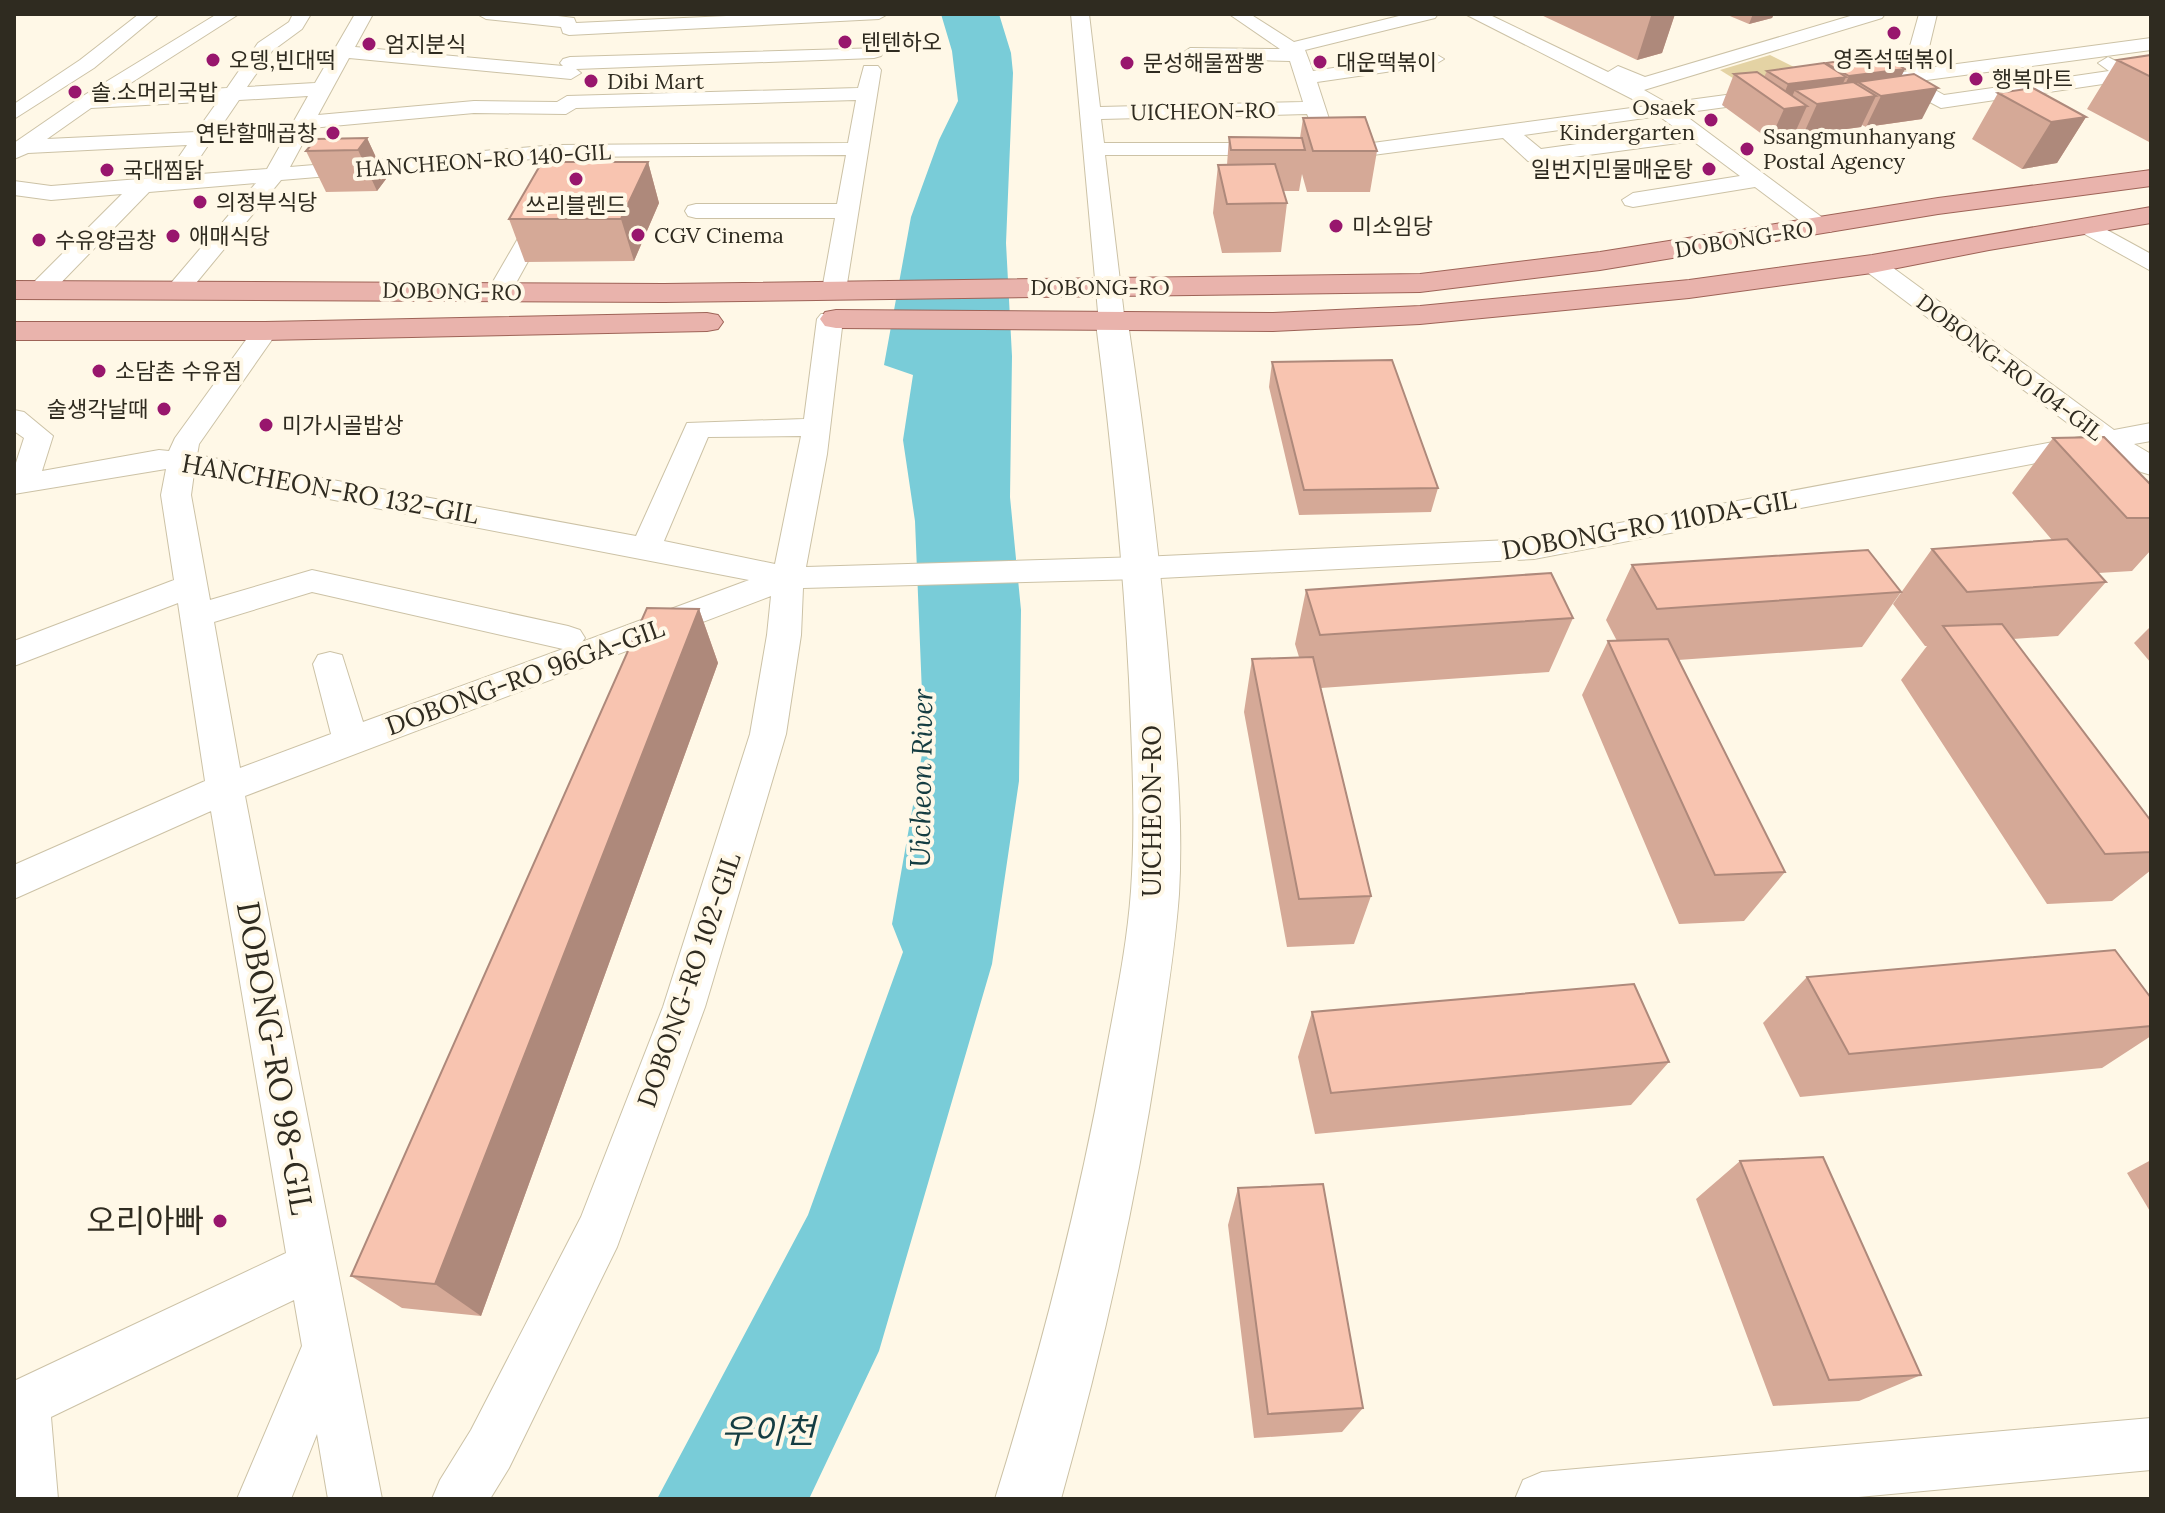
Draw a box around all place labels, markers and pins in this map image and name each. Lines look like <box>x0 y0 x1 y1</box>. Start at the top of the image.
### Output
marker: 영즉석떡볶이 <box>1885 24 1903 42</box>
place label: 텐텐하오 <box>861 28 942 56</box>
place label: 엄지분식 <box>385 30 466 58</box>
marker: 텐텐하오 <box>836 33 854 51</box>
marker: 엄지분식 <box>360 35 378 53</box>
place label: 영즉석떡볶이 <box>1833 45 1955 73</box>
place label: 오뎅,빈대떡 <box>229 46 336 74</box>
place label: 대운떡볶이 <box>1336 48 1437 76</box>
place label: 문성해물짬뽕 <box>1143 49 1264 77</box>
marker: 오뎅,빈대떡 <box>204 51 222 69</box>
marker: 대운떡볶이 <box>1311 53 1329 71</box>
marker: 문성해물짬뽕 <box>1118 54 1136 72</box>
place label: 행복마트 <box>1992 65 2073 93</box>
place label: Dibi Mart <box>607 67 705 95</box>
marker: 행복마트 <box>1967 70 1985 88</box>
marker: Dibi Mart <box>582 72 600 90</box>
place label: 솔.소머리국밥 <box>91 78 218 106</box>
marker: 솔.소머리국밥 <box>66 83 84 101</box>
place label: Osaek Kindergarten <box>1559 93 1695 146</box>
marker: Osaek Kindergarten <box>1702 111 1720 129</box>
place label: 연탄할매곱창 <box>196 119 317 147</box>
place label: Ssangmunhanyang Postal Agency <box>1763 122 1956 175</box>
marker: 연탄할매곱창 <box>324 124 342 142</box>
marker: Ssangmunhanyang Postal Agency <box>1738 140 1756 158</box>
place label: 일번지민물매운탕 <box>1531 155 1693 183</box>
place label: 국대찜닭 <box>123 156 204 184</box>
marker: 일번지민물매운탕 <box>1700 160 1718 178</box>
marker: 국대찜닭 <box>98 161 116 179</box>
marker: 쓰리블렌드 <box>567 170 585 188</box>
place label: 의정부식당 <box>216 188 317 216</box>
place label: 쓰리블렌드 <box>525 191 627 219</box>
marker: 의정부식당 <box>191 193 209 211</box>
place label: 미소임당 <box>1352 212 1433 240</box>
marker: 미소임당 <box>1327 217 1345 235</box>
place label: CGV Cinema <box>654 221 784 249</box>
place label: 애매식당 <box>189 222 270 250</box>
place label: 수유양곱창 <box>55 226 156 254</box>
marker: CGV Cinema <box>629 226 647 244</box>
marker: 애매식당 <box>164 227 182 245</box>
marker: 수유양곱창 <box>30 231 48 249</box>
place label: 소담촌 수유점 <box>115 357 242 385</box>
marker: 소담촌 수유점 <box>90 362 108 380</box>
place label: 술생각날때 <box>47 395 148 423</box>
marker: 술생각날때 <box>155 400 173 418</box>
place label: 미가시골밥상 <box>282 411 403 439</box>
marker: 미가시골밥상 <box>257 416 275 434</box>
place label: 오리아빠 <box>86 1200 204 1241</box>
marker: 오리아빠 <box>211 1212 229 1230</box>

